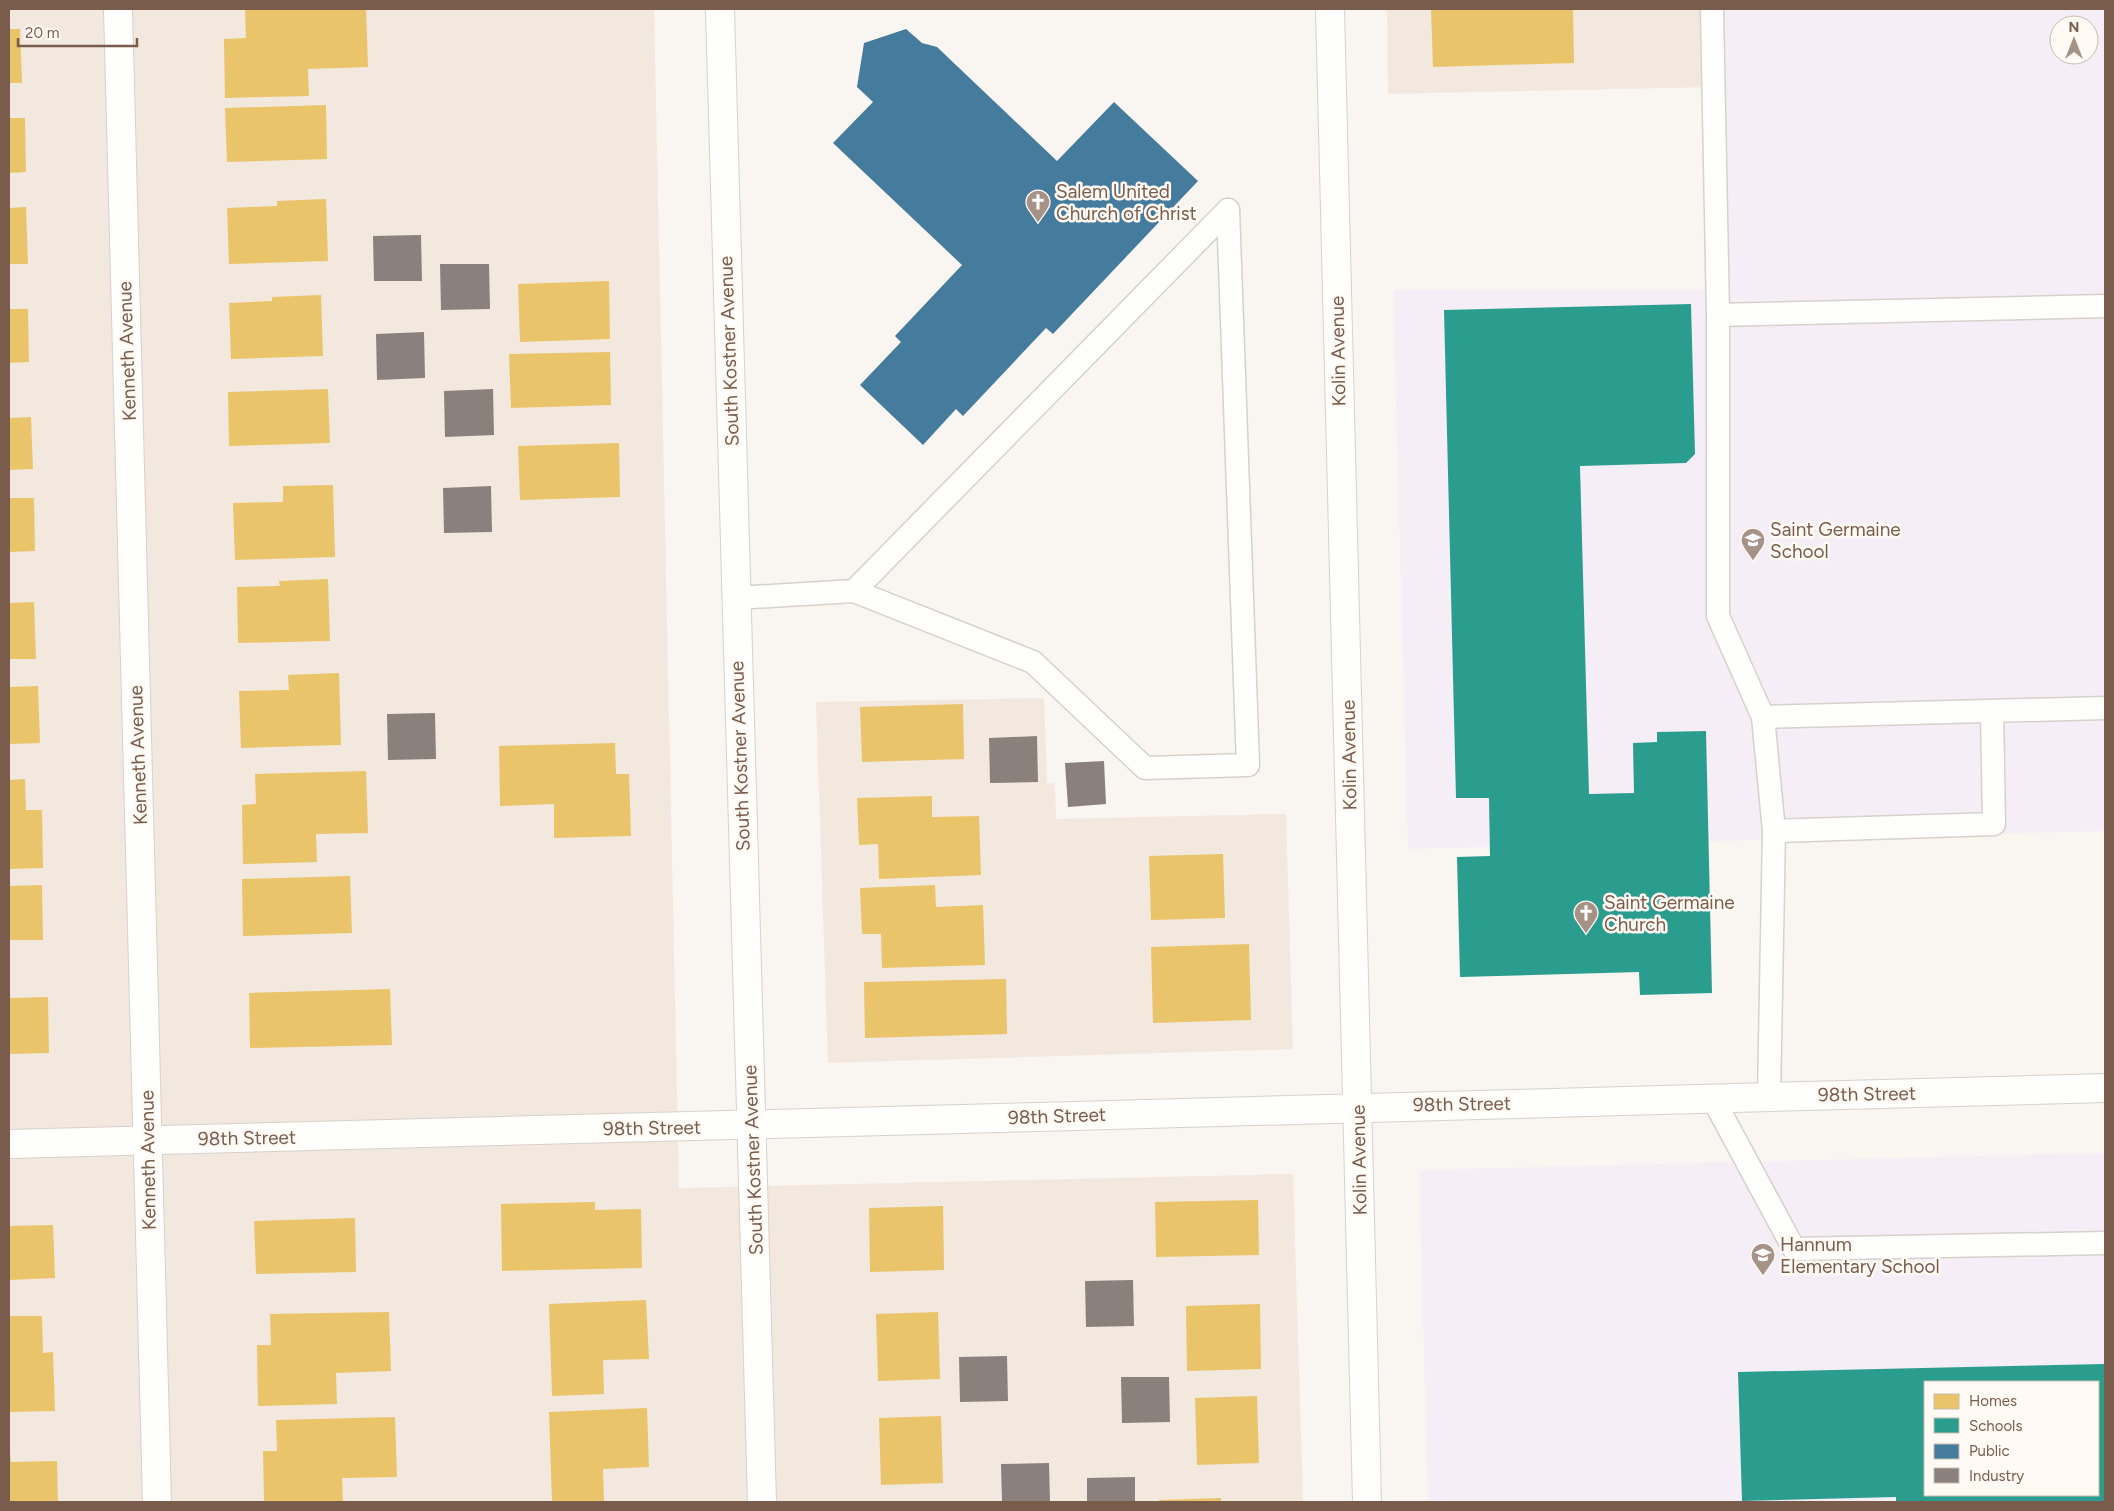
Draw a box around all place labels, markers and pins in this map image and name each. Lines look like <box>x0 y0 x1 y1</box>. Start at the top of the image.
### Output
place label: Salem United Church of Christ <box>1056 180 1197 225</box>
church icon: Salem United Church of Christ <box>1025 189 1051 223</box>
place label: Saint Germaine School <box>1770 518 1901 563</box>
school or university icon: Saint Germaine School <box>1740 527 1766 561</box>
place label: Saint Germaine Church <box>1604 891 1735 936</box>
church icon: Saint Germaine Church <box>1573 900 1599 934</box>
place label: Hannum Elementary School <box>1780 1233 1940 1278</box>
school or university icon: Hannum Elementary School <box>1750 1242 1776 1276</box>

